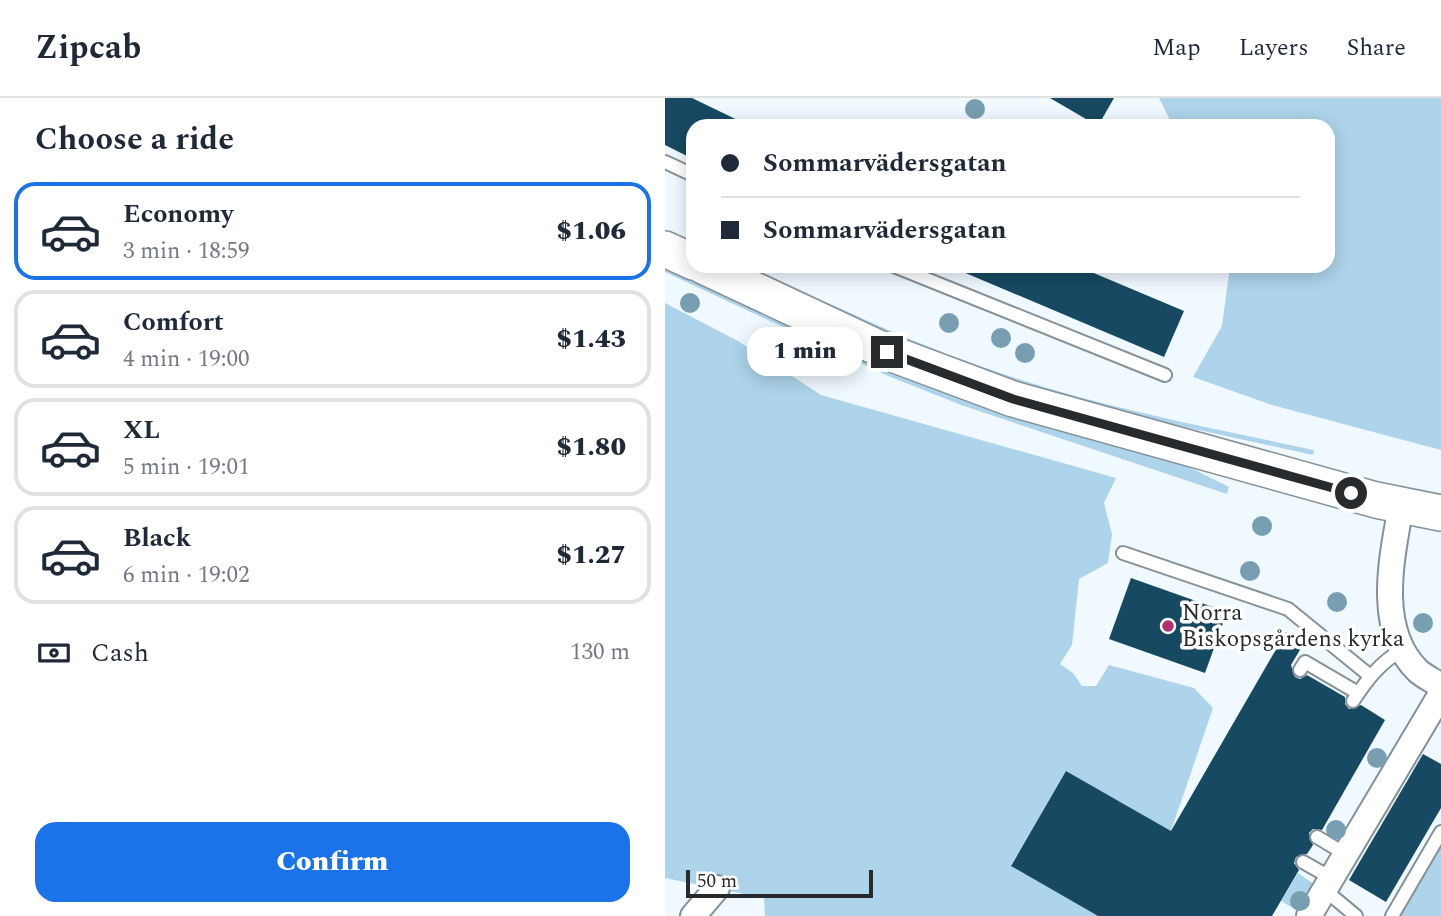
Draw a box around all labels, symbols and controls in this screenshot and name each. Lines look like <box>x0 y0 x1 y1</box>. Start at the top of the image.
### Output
text: Zipcab <box>35 23 141 73</box>
text: Map <box>1152 30 1201 66</box>
text: Layers <box>1239 30 1309 66</box>
text: Share <box>1347 30 1406 66</box>
text: Choose a ride <box>35 115 234 164</box>
text: Sommarvädersgatan <box>763 143 1007 183</box>
text: Economy <box>123 194 233 234</box>
icon: car <box>39 200 102 263</box>
text: Sommarvädersgatan <box>763 210 1007 250</box>
text: $1.06 <box>556 211 626 251</box>
text: 3 min · 18:59 <box>123 234 250 269</box>
text: Comfort <box>123 302 224 342</box>
icon: car <box>39 308 102 371</box>
text: $1.43 <box>556 319 626 359</box>
callout: 1 min <box>747 328 863 376</box>
text: 1 min <box>773 334 837 369</box>
route end <box>871 336 903 368</box>
text: 4 min · 19:00 <box>123 342 250 377</box>
text: XL <box>123 410 160 450</box>
icon: car <box>39 416 102 479</box>
text: $1.80 <box>556 427 626 467</box>
text: 5 min · 19:01 <box>123 450 250 485</box>
route start <box>1335 477 1367 509</box>
text: Black <box>123 518 191 558</box>
icon: car <box>39 524 102 587</box>
text: $1.27 <box>556 535 626 575</box>
text: 6 min · 19:02 <box>123 558 250 593</box>
place label: Norra Biskopsgårdens kyrka <box>1182 596 1404 657</box>
marker: Norra Biskopsgårdens kyrka <box>1160 618 1176 634</box>
text: Cash <box>91 633 149 673</box>
icon: cash <box>35 634 73 672</box>
text: 130 m <box>570 635 630 670</box>
button: Confirm <box>35 822 630 902</box>
scale bar <box>686 867 873 899</box>
text: 50 m <box>697 867 737 896</box>

